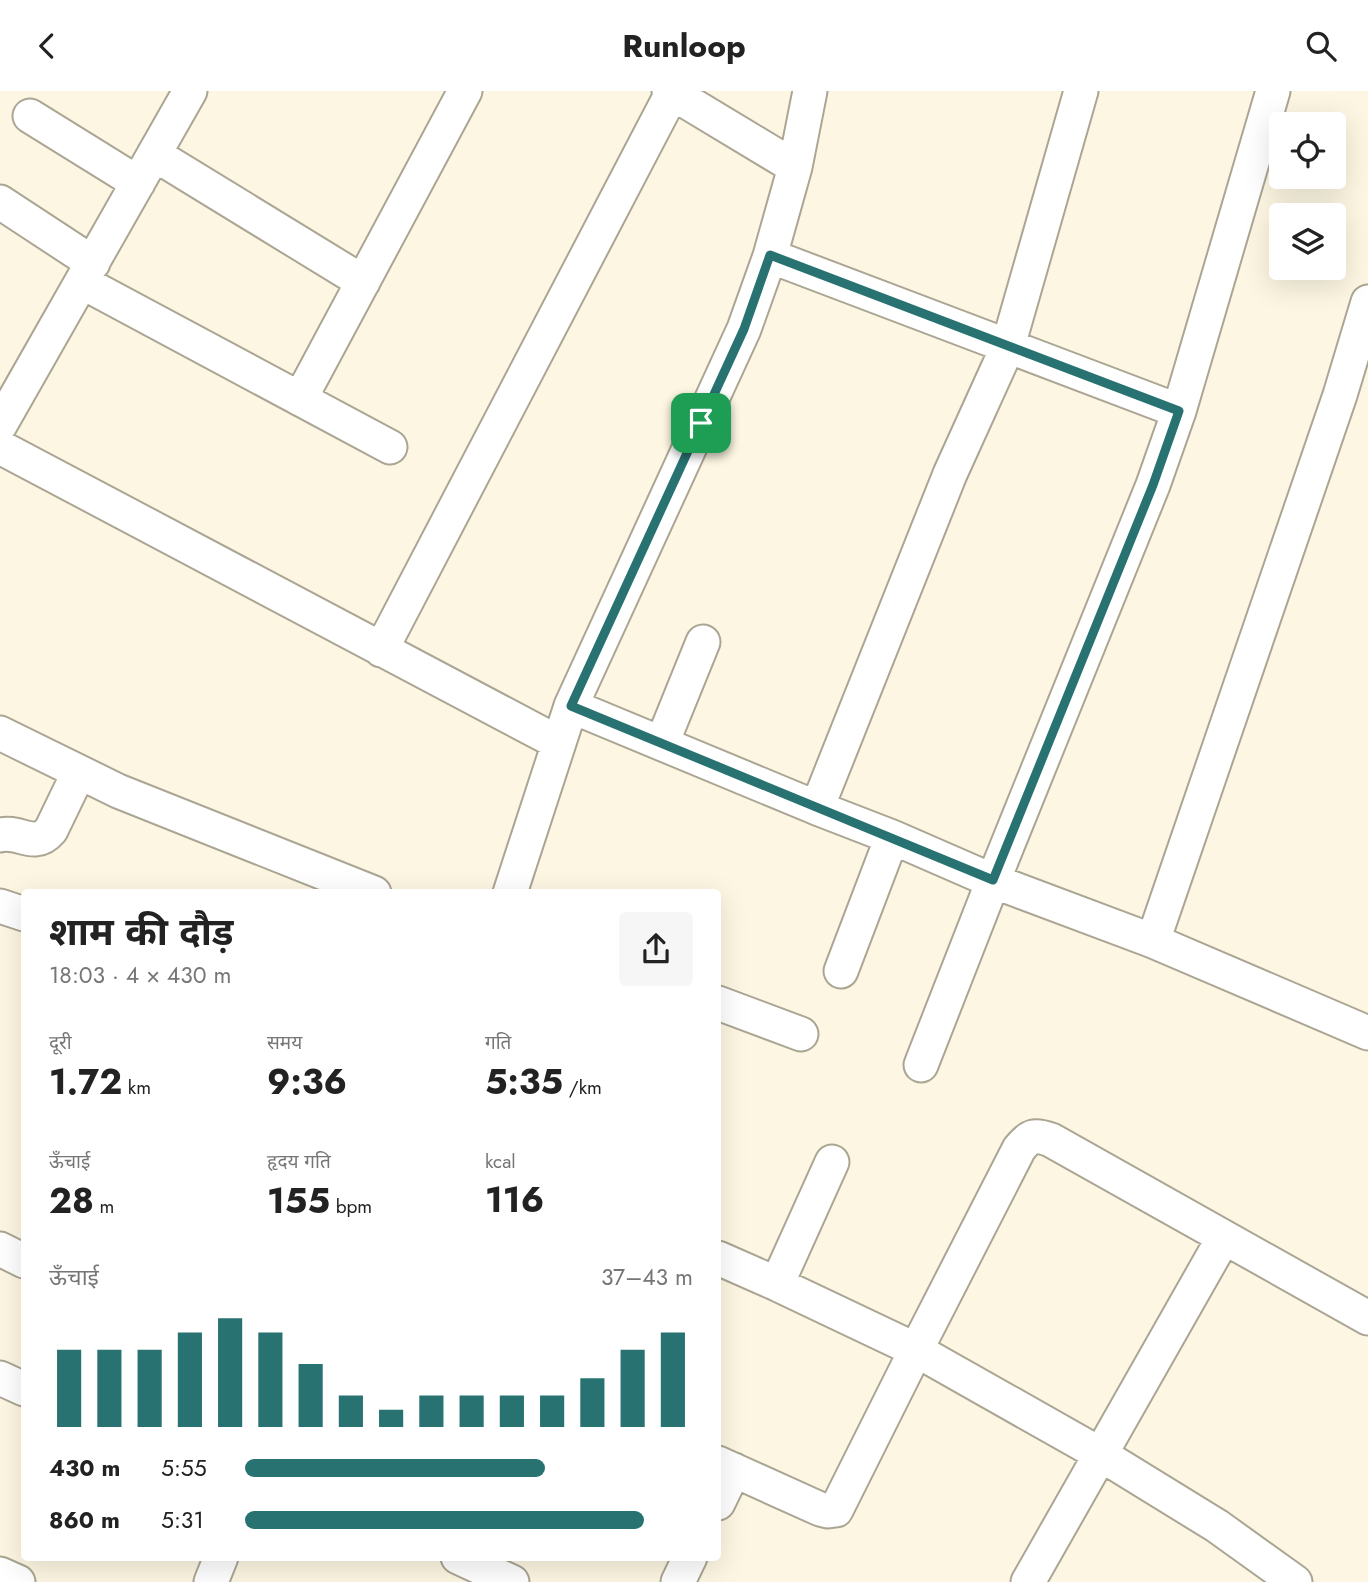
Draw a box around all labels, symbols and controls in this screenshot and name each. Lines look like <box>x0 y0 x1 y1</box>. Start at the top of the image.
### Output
text: Runloop <box>622 23 746 69</box>
icon: back <box>28 27 66 65</box>
icon: search <box>1302 27 1340 65</box>
map controls <box>1269 112 1346 280</box>
button: locate <box>1269 112 1346 189</box>
button: layers <box>1269 203 1346 280</box>
pin <box>671 393 731 453</box>
icon: arrive <box>682 404 720 442</box>
text: शाम की दौड़ <box>49 904 234 959</box>
button: share <box>619 912 693 986</box>
text: 18:03 · 4 × 430 m <box>49 958 231 992</box>
text: दूरी <box>49 1029 72 1056</box>
text: समय <box>267 1029 302 1056</box>
text: गति <box>485 1029 511 1056</box>
text: 1.72 <box>49 1057 122 1107</box>
text: 9:36 <box>267 1057 347 1107</box>
text: 5:35 <box>485 1057 563 1107</box>
text: km <box>122 1074 151 1101</box>
text: /km <box>563 1074 602 1101</box>
text: ऊँचाई <box>49 1148 90 1175</box>
text: हृदय गति <box>267 1148 331 1175</box>
text: kcal <box>485 1148 516 1175</box>
text: 116 <box>485 1175 544 1225</box>
text: 28 <box>49 1176 94 1226</box>
text: 155 <box>267 1176 330 1226</box>
text: m <box>94 1193 114 1220</box>
text: bpm <box>330 1193 372 1220</box>
text: ऊँचाई <box>49 1260 99 1294</box>
text: 37–43 m <box>601 1260 693 1294</box>
text: 430 m <box>49 1451 120 1485</box>
text: 5:55 <box>161 1451 207 1485</box>
text: 860 m <box>49 1503 120 1537</box>
text: 5:31 <box>161 1503 204 1537</box>

